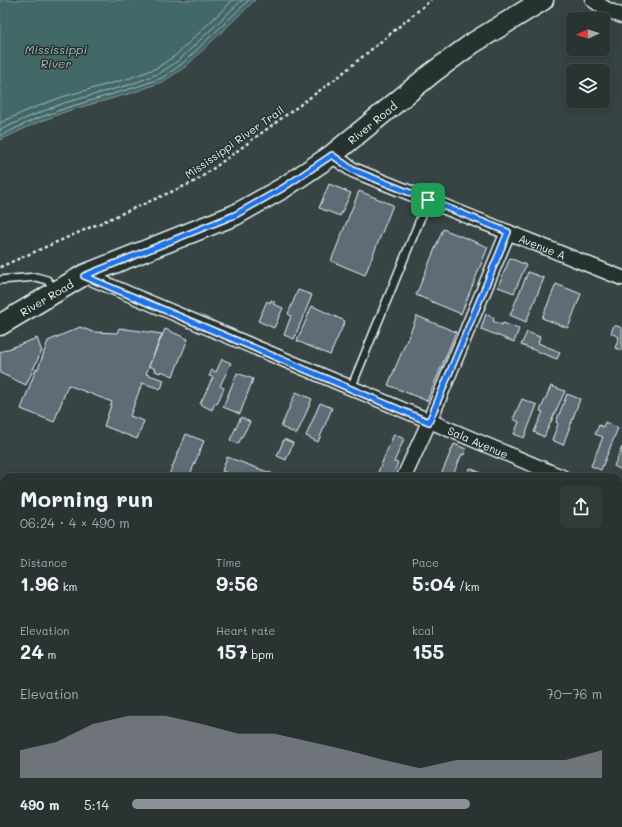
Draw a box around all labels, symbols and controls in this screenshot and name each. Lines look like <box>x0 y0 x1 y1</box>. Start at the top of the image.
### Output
north arrow <box>566 12 610 56</box>
map controls <box>566 12 610 108</box>
water label: Mississippi River <box>25 41 88 71</box>
button: layers <box>566 64 610 108</box>
street label: River Road <box>344 98 400 147</box>
street label: Mississippi River Trail <box>182 102 286 182</box>
pin <box>411 183 445 217</box>
icon: arrive <box>417 189 439 211</box>
street label: Avenue A <box>517 230 568 262</box>
street label: River Road <box>17 276 76 319</box>
street label: Sala Avenue <box>446 422 511 461</box>
text: Morning run <box>20 484 153 513</box>
button: share <box>560 486 602 528</box>
text: 06:24 · 4 × 490 m <box>20 514 130 531</box>
text: Distance <box>20 555 67 570</box>
text: Time <box>216 555 241 570</box>
text: Pace <box>412 555 439 570</box>
text: 1.96 <box>20 570 59 596</box>
text: 9:56 <box>216 570 258 596</box>
text: 5:04 <box>412 570 456 596</box>
text: km <box>59 579 77 594</box>
text: /km <box>456 579 479 594</box>
text: Elevation <box>20 623 69 638</box>
text: Heart rate <box>216 623 275 638</box>
text: kcal <box>412 623 434 638</box>
text: 24 <box>20 638 44 664</box>
text: 157 <box>216 638 248 664</box>
text: 155 <box>412 638 444 664</box>
text: m <box>44 647 56 662</box>
text: bpm <box>248 647 274 662</box>
text: Elevation <box>20 685 78 702</box>
text: 70–76 m <box>547 685 602 702</box>
text: 490 m <box>20 796 59 813</box>
text: 5:14 <box>84 796 109 813</box>

